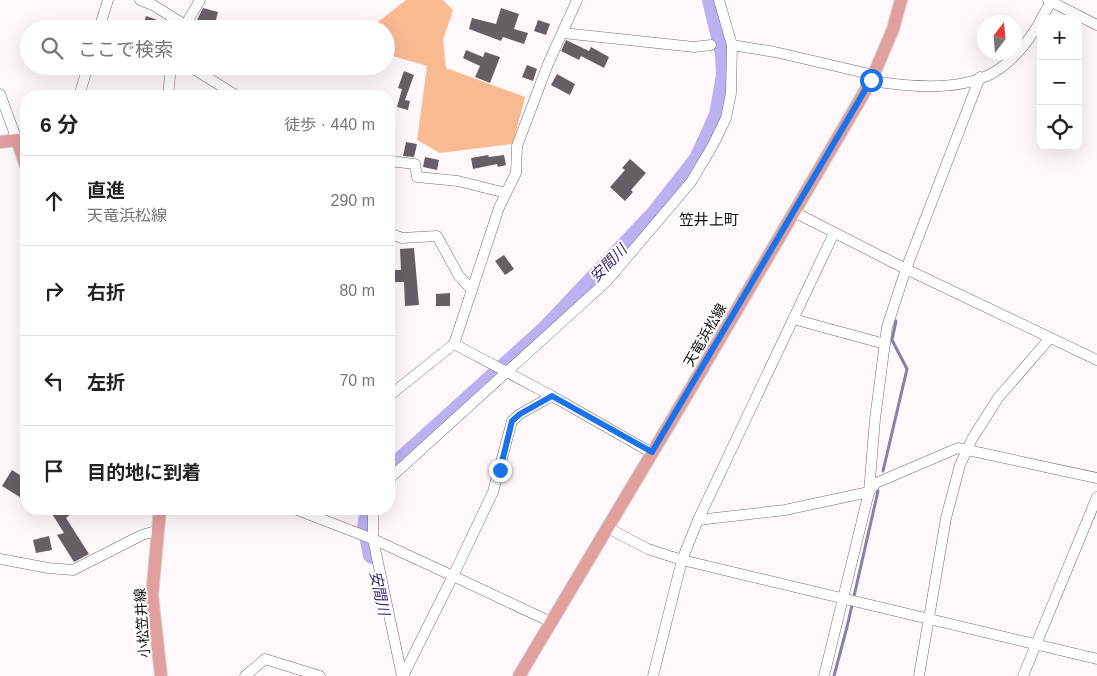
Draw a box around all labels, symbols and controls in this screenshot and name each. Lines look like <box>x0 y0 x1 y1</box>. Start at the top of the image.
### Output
north arrow <box>977 15 1022 60</box>
map controls <box>1037 15 1082 150</box>
button: + <box>1037 15 1082 60</box>
search box <box>20 20 395 75</box>
icon: search <box>38 34 66 62</box>
text: ここで検索 <box>78 39 173 60</box>
button: − <box>1037 60 1082 105</box>
route start <box>860 69 883 92</box>
button: locate <box>1037 105 1082 150</box>
text: 6 分 <box>40 113 79 136</box>
text: 徒歩 · 440 m <box>284 116 375 133</box>
text: 直進 <box>87 180 125 201</box>
icon: ahead <box>40 187 68 215</box>
text: 290 m <box>331 192 375 209</box>
text: 天竜浜松線 <box>87 207 167 224</box>
district label: 笠井上町 <box>679 211 739 228</box>
water label: 安間川 <box>586 239 631 285</box>
icon: right <box>40 277 68 305</box>
text: 右折 <box>87 282 125 303</box>
text: 80 m <box>339 282 375 299</box>
street label: 天竜浜松線 <box>681 301 729 369</box>
icon: left <box>40 367 68 395</box>
text: 左折 <box>87 372 125 393</box>
text: 70 m <box>339 372 375 389</box>
icon: arrive <box>40 457 68 485</box>
route end <box>489 459 512 482</box>
text: 目的地に到着 <box>87 462 201 483</box>
water label: 安間川 <box>367 569 393 619</box>
street label: 小松笠井線 <box>132 588 152 658</box>

